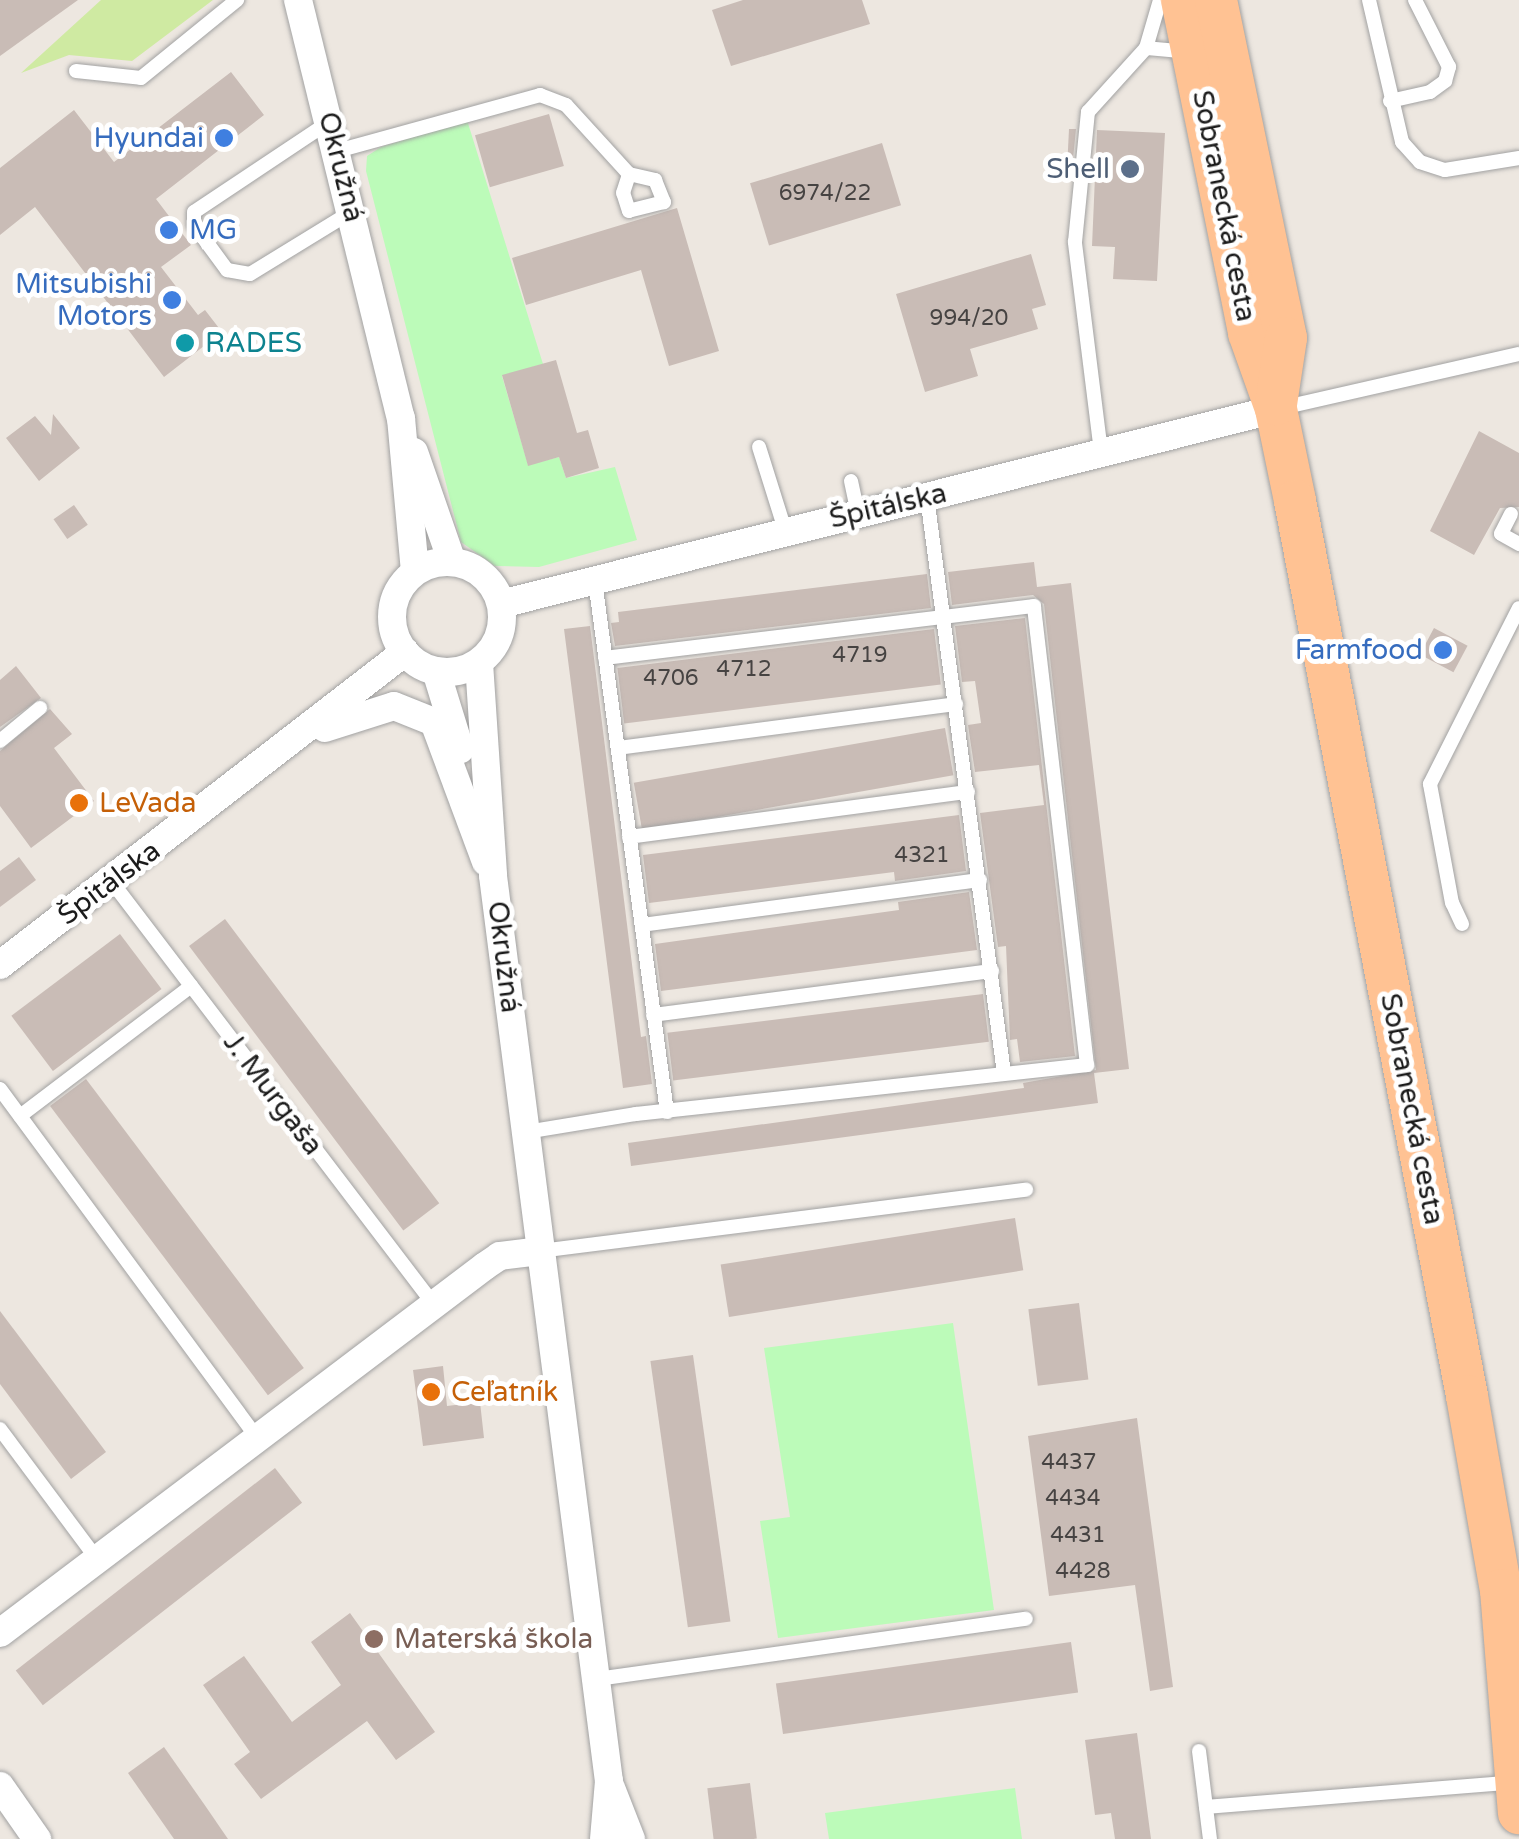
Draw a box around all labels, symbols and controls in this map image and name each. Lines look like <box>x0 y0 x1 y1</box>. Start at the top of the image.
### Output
street label: Sobranecká cesta <box>1185 88 1263 324</box>
street label: Okružná <box>311 108 371 226</box>
place label: Hyundai <box>94 121 204 155</box>
marker: Hyundai <box>213 127 235 149</box>
place label: Shell <box>1046 152 1110 186</box>
marker: Shell <box>1119 158 1141 180</box>
house number: 6974/22 <box>779 181 871 207</box>
place label: MG <box>189 213 237 247</box>
marker: MG <box>158 219 180 241</box>
place label: Mitsubishi Motors <box>15 267 152 333</box>
marker: Mitsubishi Motors <box>161 289 183 311</box>
house number: 994/20 <box>930 306 1008 332</box>
place label: RADES <box>205 326 302 360</box>
marker: RADES <box>174 332 196 354</box>
street label: Špitálska <box>826 476 950 536</box>
place label: Farmfood <box>1295 633 1423 667</box>
marker: Farmfood <box>1432 639 1454 661</box>
house number: 4719 <box>832 643 888 669</box>
house number: 4712 <box>716 657 772 683</box>
house number: 4706 <box>643 666 699 692</box>
place label: LeVada <box>99 786 196 820</box>
marker: LeVada <box>68 792 90 814</box>
street label: Špitálska <box>51 834 167 932</box>
house number: 4321 <box>894 843 950 869</box>
street label: Okružná <box>480 899 528 1015</box>
street label: Sobranecká cesta <box>1373 991 1451 1227</box>
street label: J. Murgaša <box>216 1026 330 1162</box>
place label: Ceľatník <box>451 1375 558 1409</box>
marker: Ceľatník <box>420 1381 442 1403</box>
house number: 4437 <box>1041 1450 1097 1476</box>
house number: 4434 <box>1045 1486 1101 1512</box>
house number: 4431 <box>1050 1523 1106 1549</box>
house number: 4428 <box>1055 1559 1111 1585</box>
place label: Materská škola <box>394 1622 593 1656</box>
marker: Materská škola <box>363 1628 385 1650</box>

